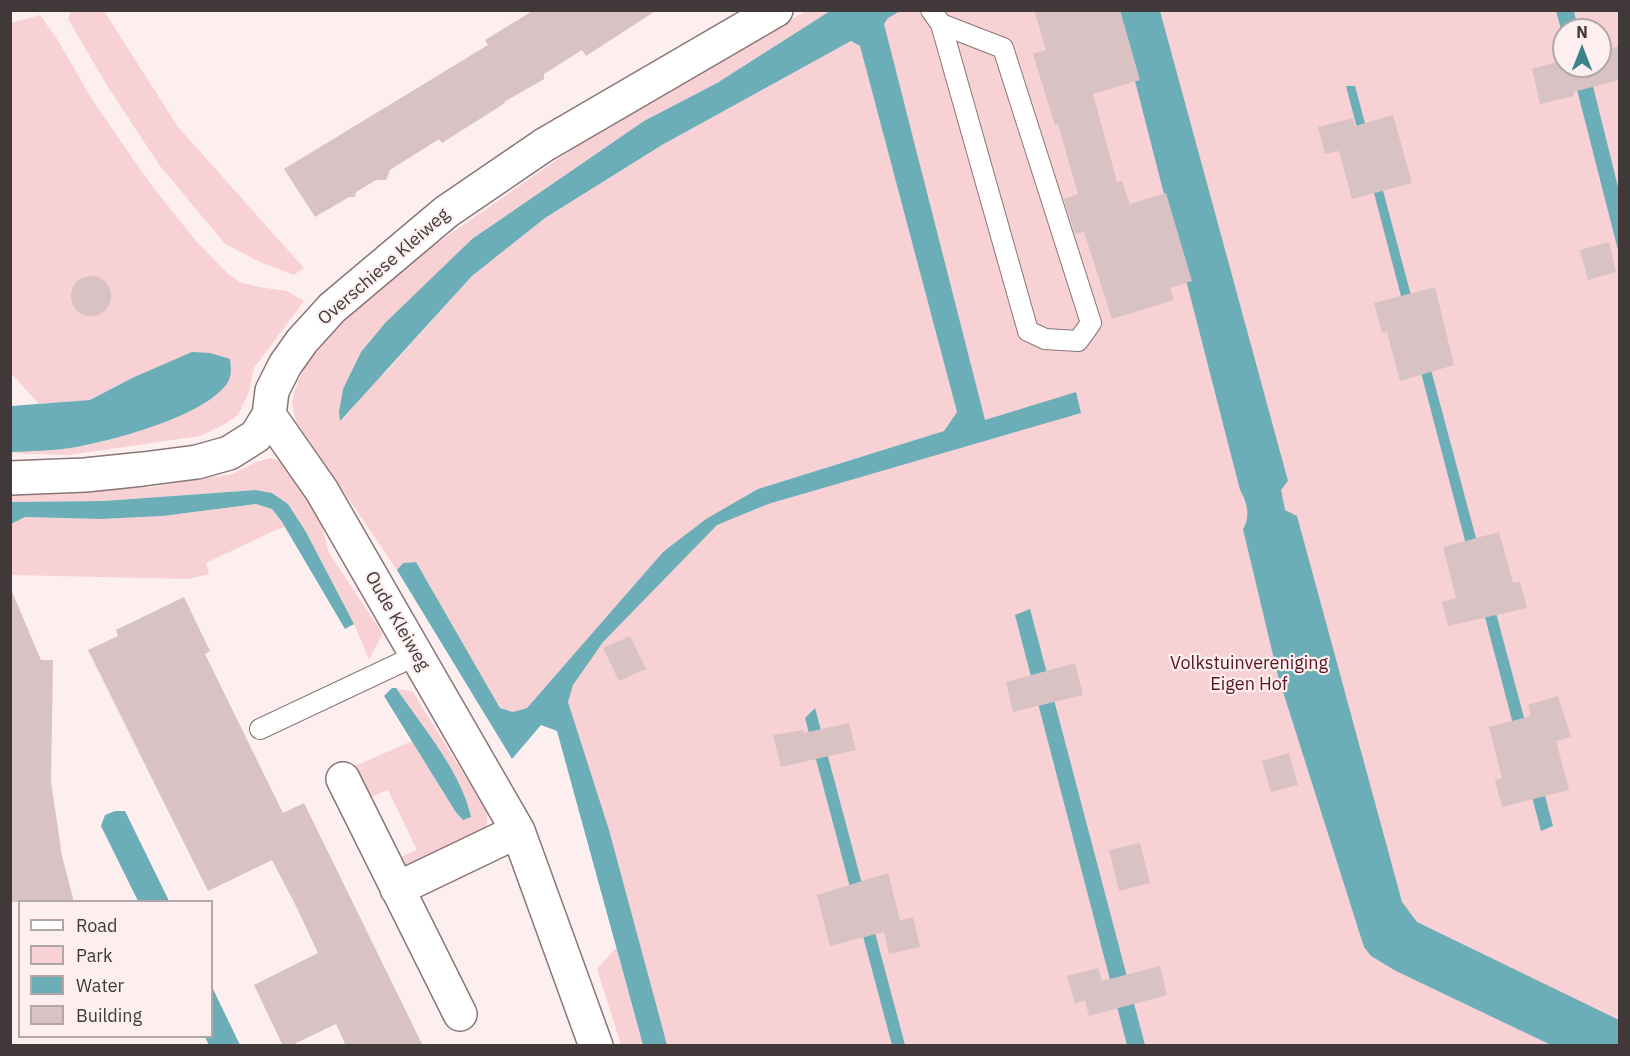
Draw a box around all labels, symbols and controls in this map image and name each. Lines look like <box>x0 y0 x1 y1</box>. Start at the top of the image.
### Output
north arrow <box>1552 18 1612 78</box>
text: N <box>1576 22 1588 42</box>
street label: Overschiese Kleiweg <box>314 204 454 330</box>
street label: Oude Kleiweg <box>360 567 434 675</box>
park label: Volkstuinvereniging Eigen Hof <box>1170 653 1328 696</box>
legend <box>18 900 213 1038</box>
text: Road <box>76 914 117 937</box>
text: Park <box>76 944 112 967</box>
text: Water <box>76 974 124 997</box>
text: Building <box>76 1004 142 1027</box>

